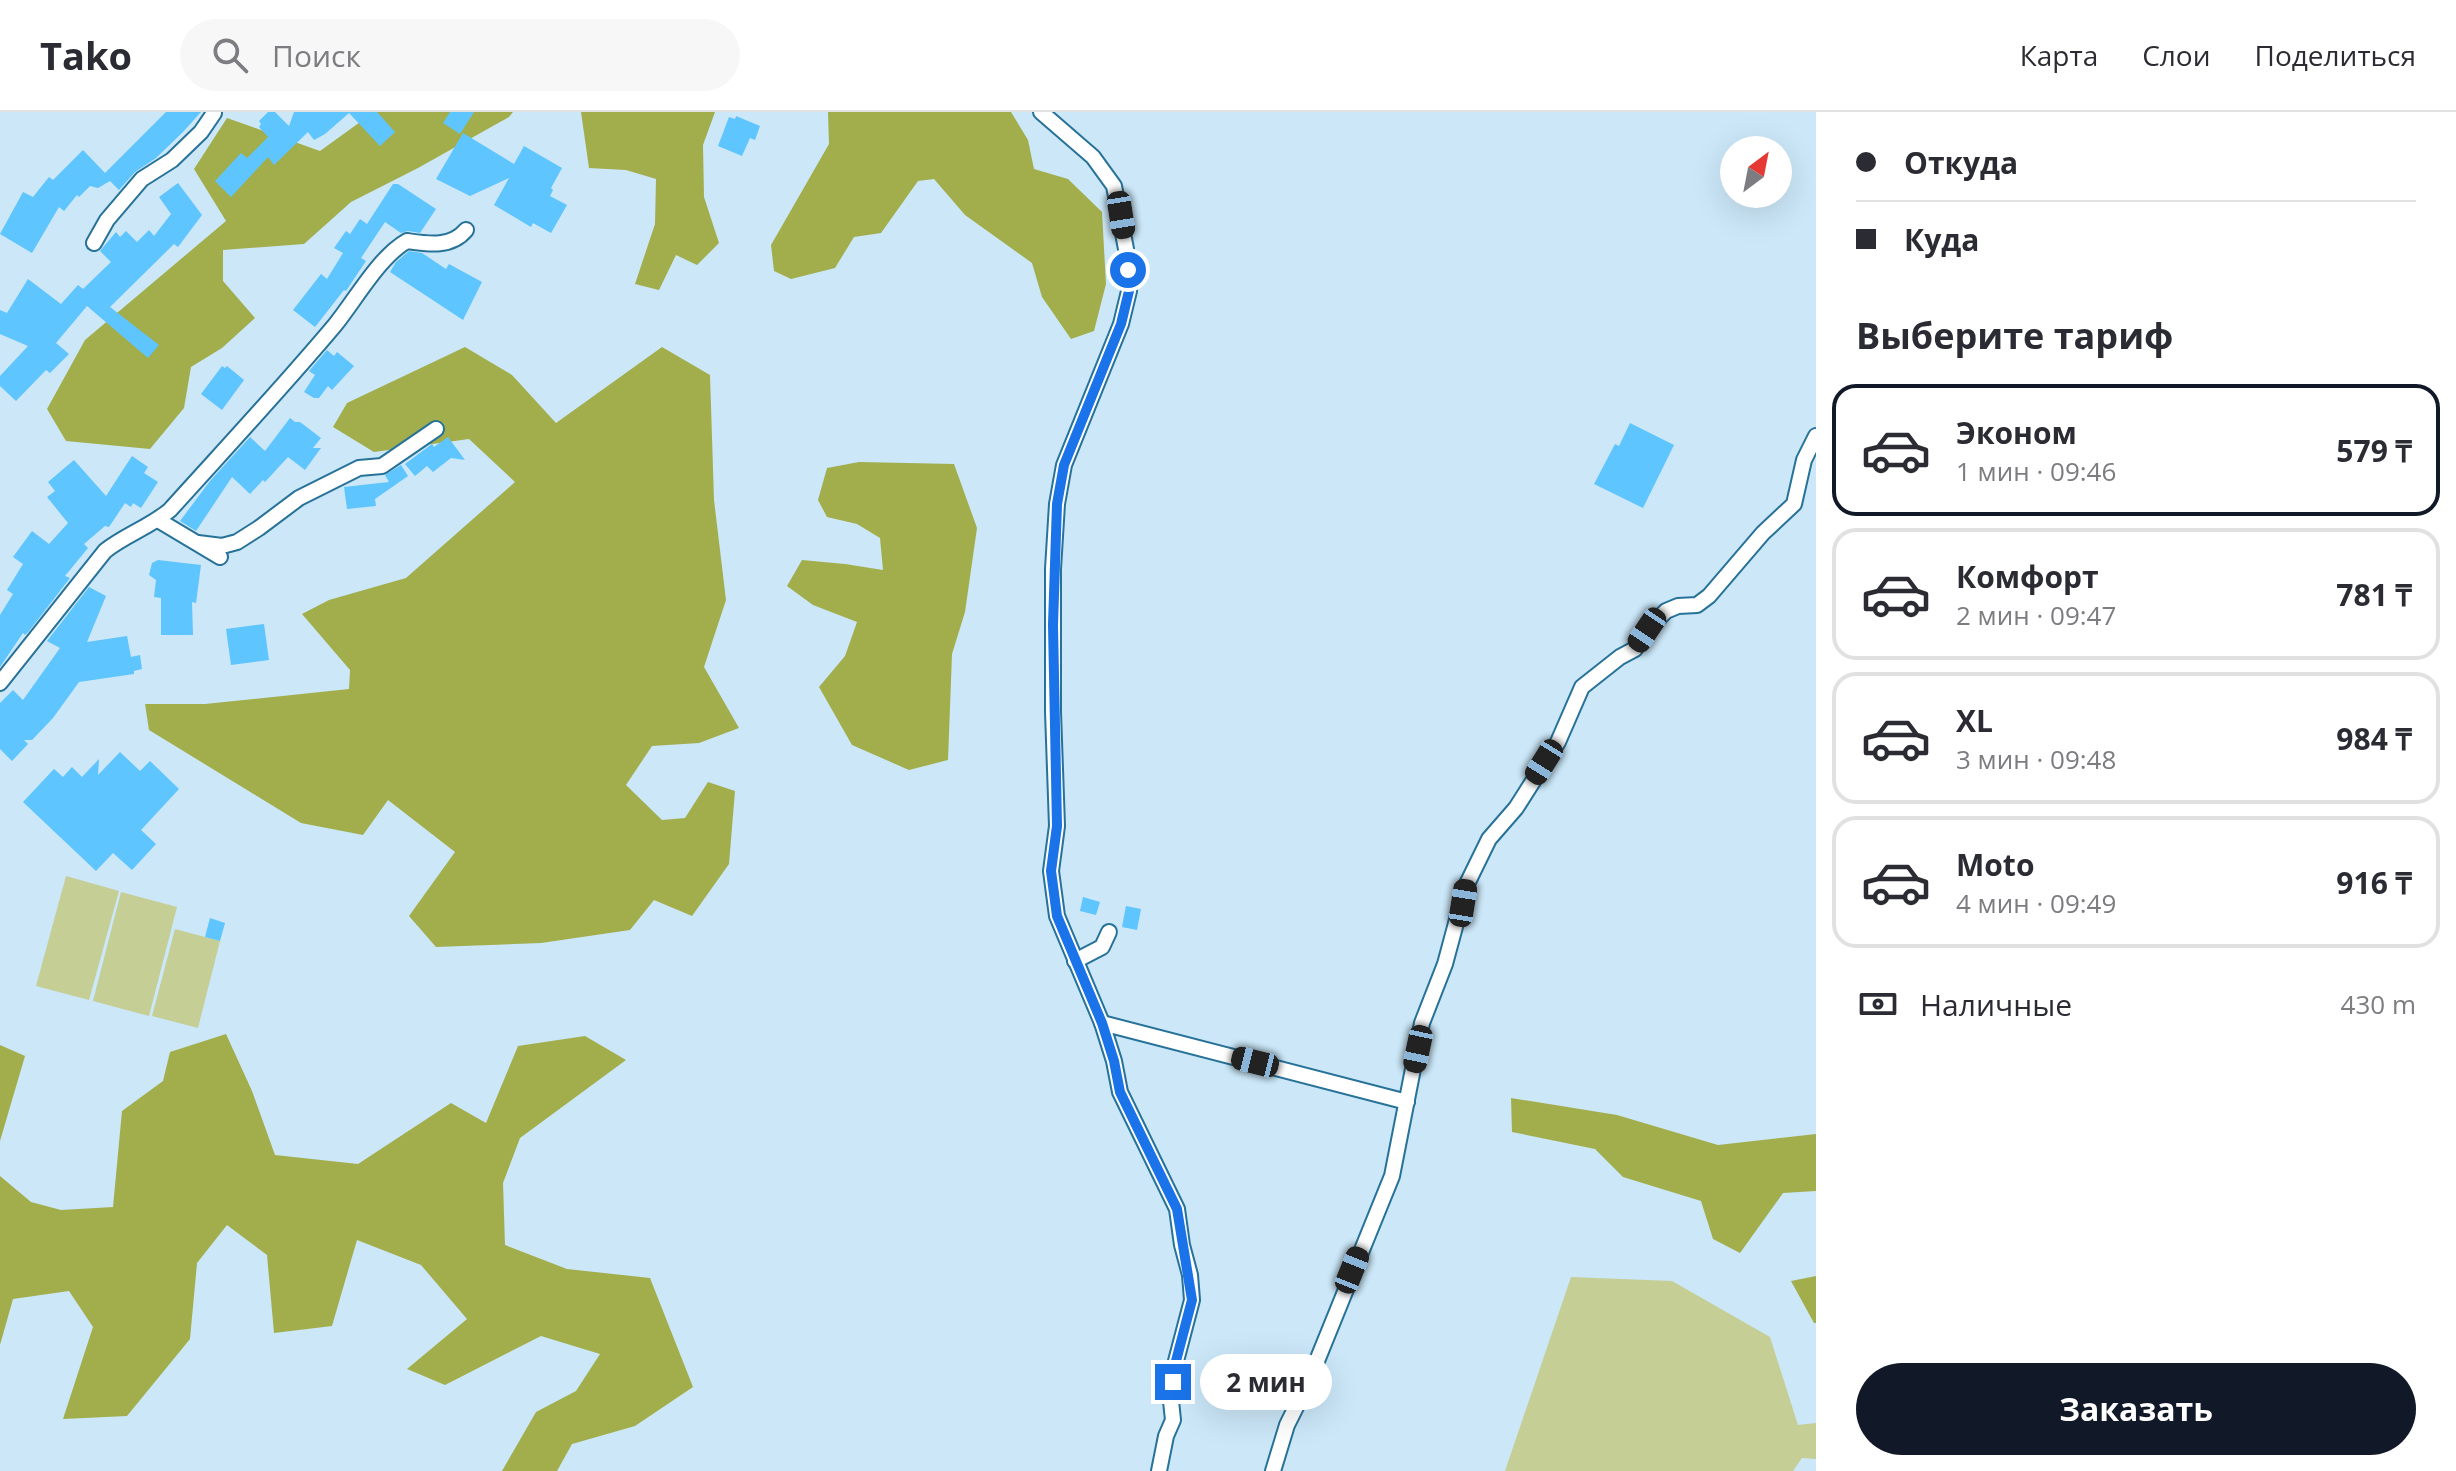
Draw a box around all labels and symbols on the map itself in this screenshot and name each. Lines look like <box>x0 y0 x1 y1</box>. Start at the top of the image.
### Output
north arrow <box>1720 136 1792 208</box>
car <box>1105 189 1137 241</box>
route start <box>1110 252 1146 288</box>
car <box>1624 603 1670 657</box>
car <box>1521 735 1567 789</box>
car <box>1447 877 1479 929</box>
car <box>1401 1023 1435 1075</box>
car <box>1229 1045 1281 1079</box>
car <box>1332 1243 1372 1297</box>
callout: 2 мин <box>1201 1354 1333 1410</box>
route end <box>1155 1364 1191 1400</box>

